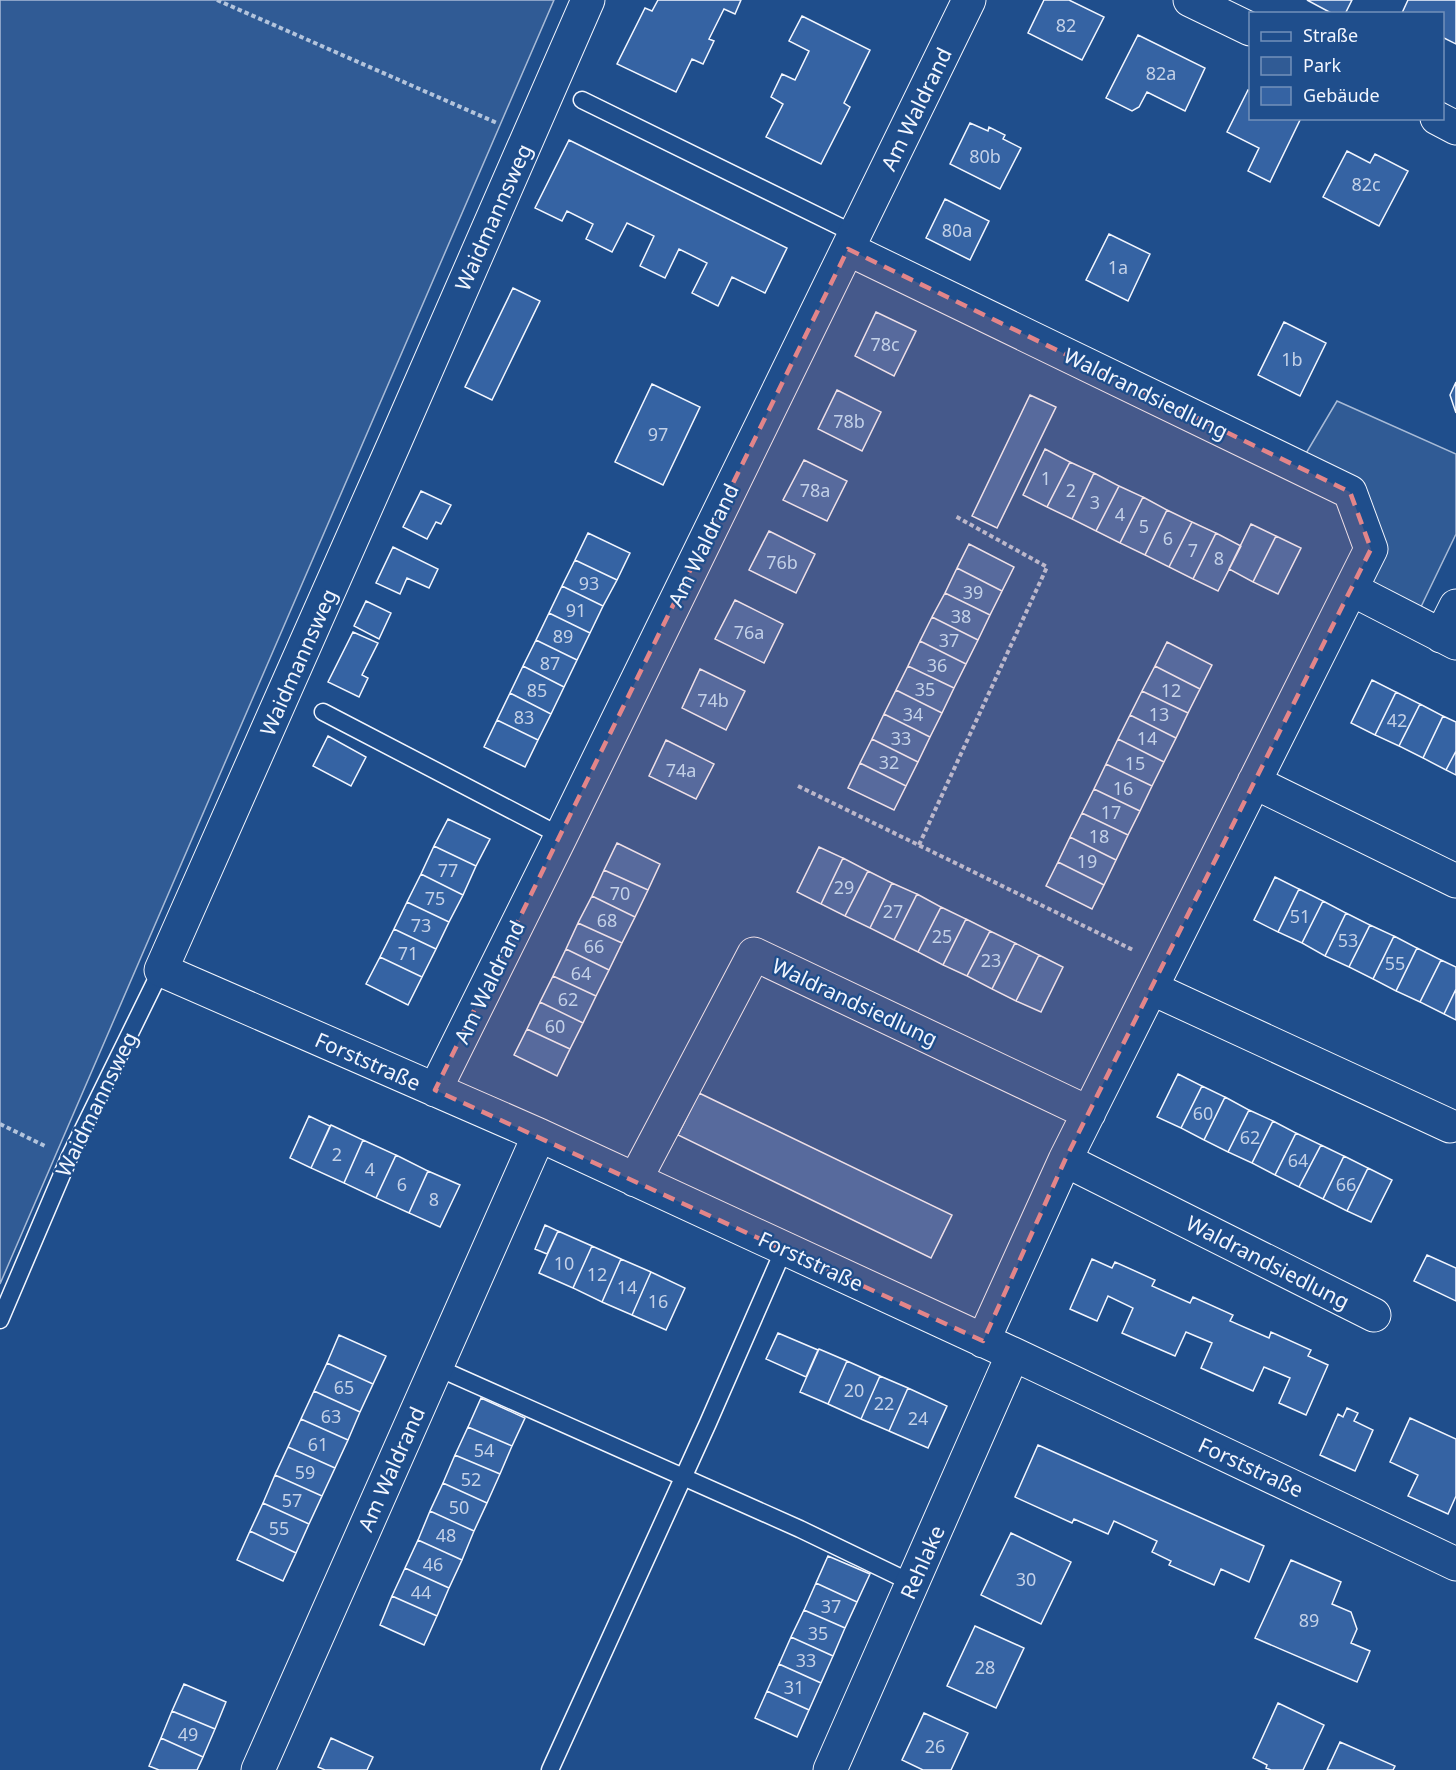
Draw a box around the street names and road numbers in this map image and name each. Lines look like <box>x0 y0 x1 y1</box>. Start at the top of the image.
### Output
street label: Am Waldrand <box>874 43 958 175</box>
street label: Waidmannsweg <box>448 139 538 295</box>
street label: Waldrandsiedlung <box>1059 341 1233 445</box>
street label: Am Waldrand <box>661 479 745 611</box>
street label: Waidmannsweg <box>253 584 343 740</box>
street label: Am Waldrand <box>447 916 531 1048</box>
street label: Waldrandsiedlung <box>768 951 942 1053</box>
street label: Forststraße <box>311 1025 425 1097</box>
street label: Waidmannsweg <box>49 1027 143 1181</box>
street label: Waldrandsiedlung <box>1182 1209 1354 1315</box>
street label: Forststraße <box>754 1224 868 1298</box>
street label: Am Waldrand <box>351 1402 431 1536</box>
street label: Forststraße <box>1194 1430 1308 1504</box>
street label: Rehlake <box>893 1521 951 1603</box>

